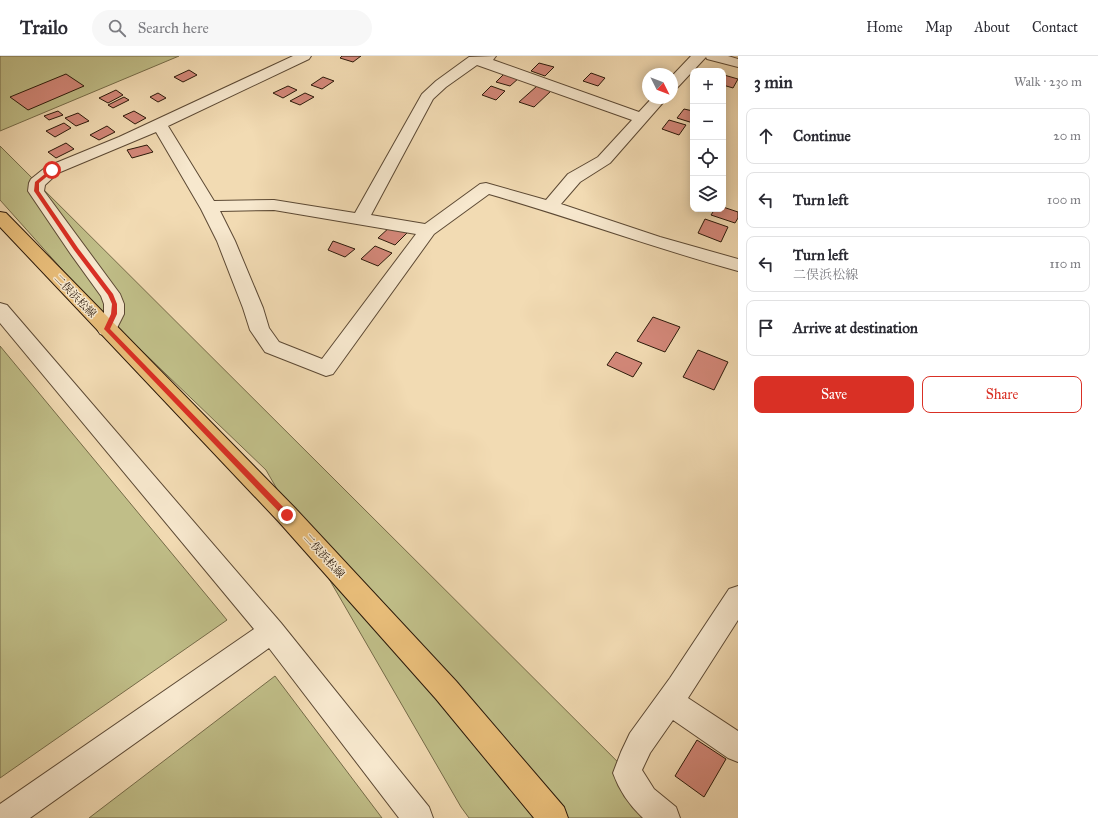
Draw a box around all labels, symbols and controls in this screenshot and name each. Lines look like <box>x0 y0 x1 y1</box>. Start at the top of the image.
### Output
search box <box>92 10 372 46</box>
text: Trailo <box>20 16 68 39</box>
icon: search <box>106 17 128 39</box>
text: Search here <box>138 19 209 37</box>
text: Home <box>866 19 903 36</box>
text: Map <box>925 19 952 36</box>
text: About <box>974 19 1010 36</box>
text: Contact <box>1032 19 1078 36</box>
north arrow <box>642 68 678 104</box>
map controls <box>690 68 726 212</box>
button: + <box>690 68 726 104</box>
text: 3 min <box>754 72 793 93</box>
text: Walk · 230 m <box>1014 74 1082 90</box>
button: − <box>690 104 726 140</box>
icon: ahead <box>755 125 777 147</box>
text: Continue <box>793 127 851 145</box>
text: 20 m <box>1053 128 1081 144</box>
button: locate <box>690 140 726 176</box>
route start <box>43 161 61 179</box>
button: layers <box>690 176 726 212</box>
icon: left <box>755 189 777 211</box>
text: Turn left <box>793 191 849 209</box>
text: 100 m <box>1047 192 1081 208</box>
text: Turn left <box>793 246 849 264</box>
icon: left <box>755 253 777 275</box>
text: 110 m <box>1049 256 1081 272</box>
text: 二俣浜松線 <box>793 267 858 283</box>
street label: 二俣浜松線 <box>51 272 99 320</box>
icon: arrive <box>755 317 777 339</box>
text: Arrive at destination <box>793 319 918 337</box>
button: Save <box>754 376 914 413</box>
button: Share <box>922 376 1082 413</box>
route end <box>278 506 296 524</box>
street label: 二俣浜松線 <box>301 531 347 581</box>

